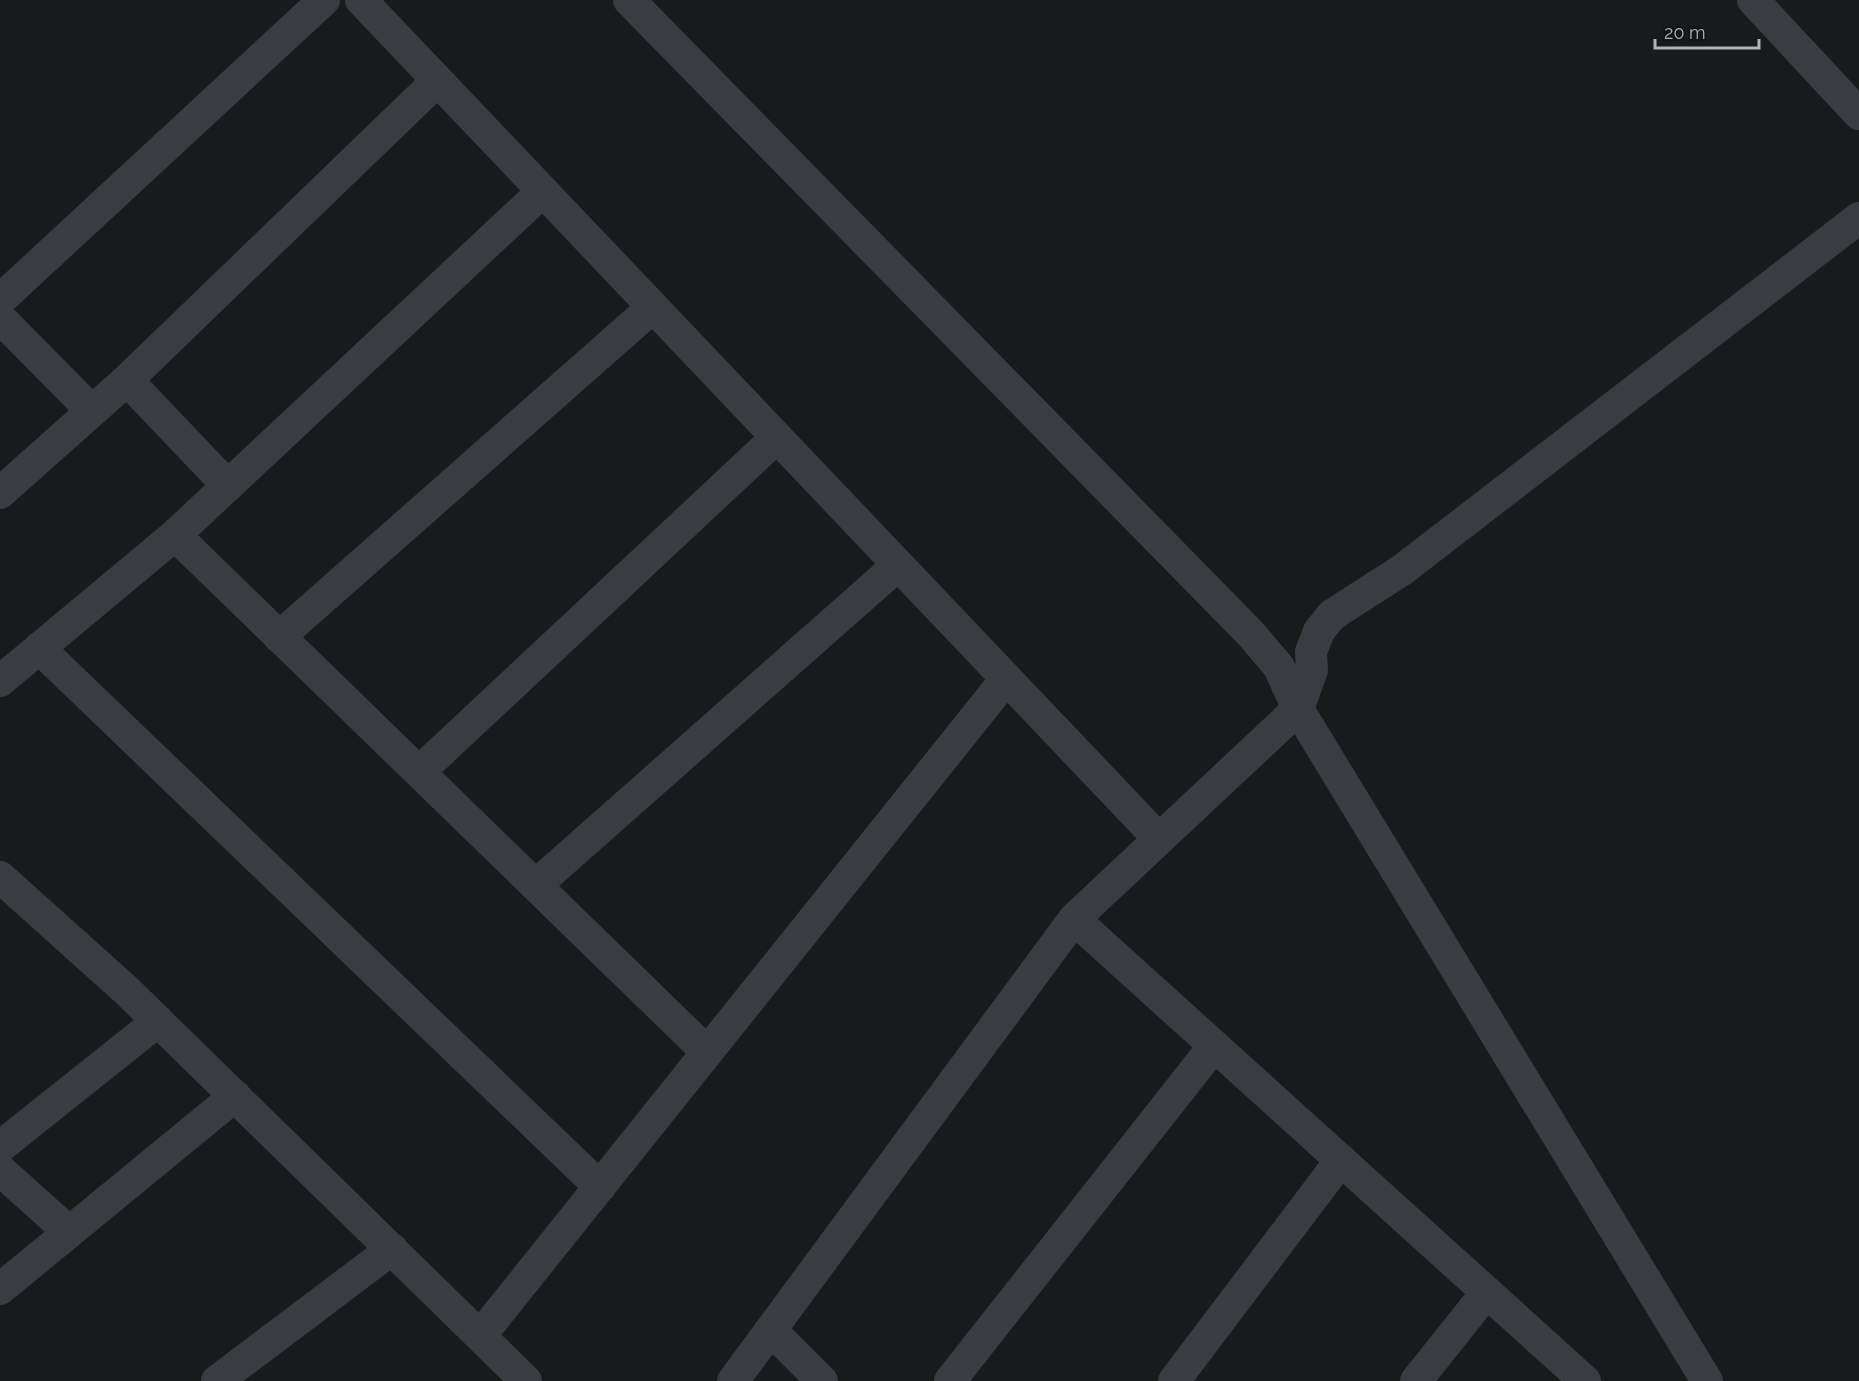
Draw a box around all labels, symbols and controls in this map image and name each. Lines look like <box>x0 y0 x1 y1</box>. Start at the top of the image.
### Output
scale bar <box>1655 12 1758 50</box>
text: 20 m <box>1664 22 1706 43</box>

